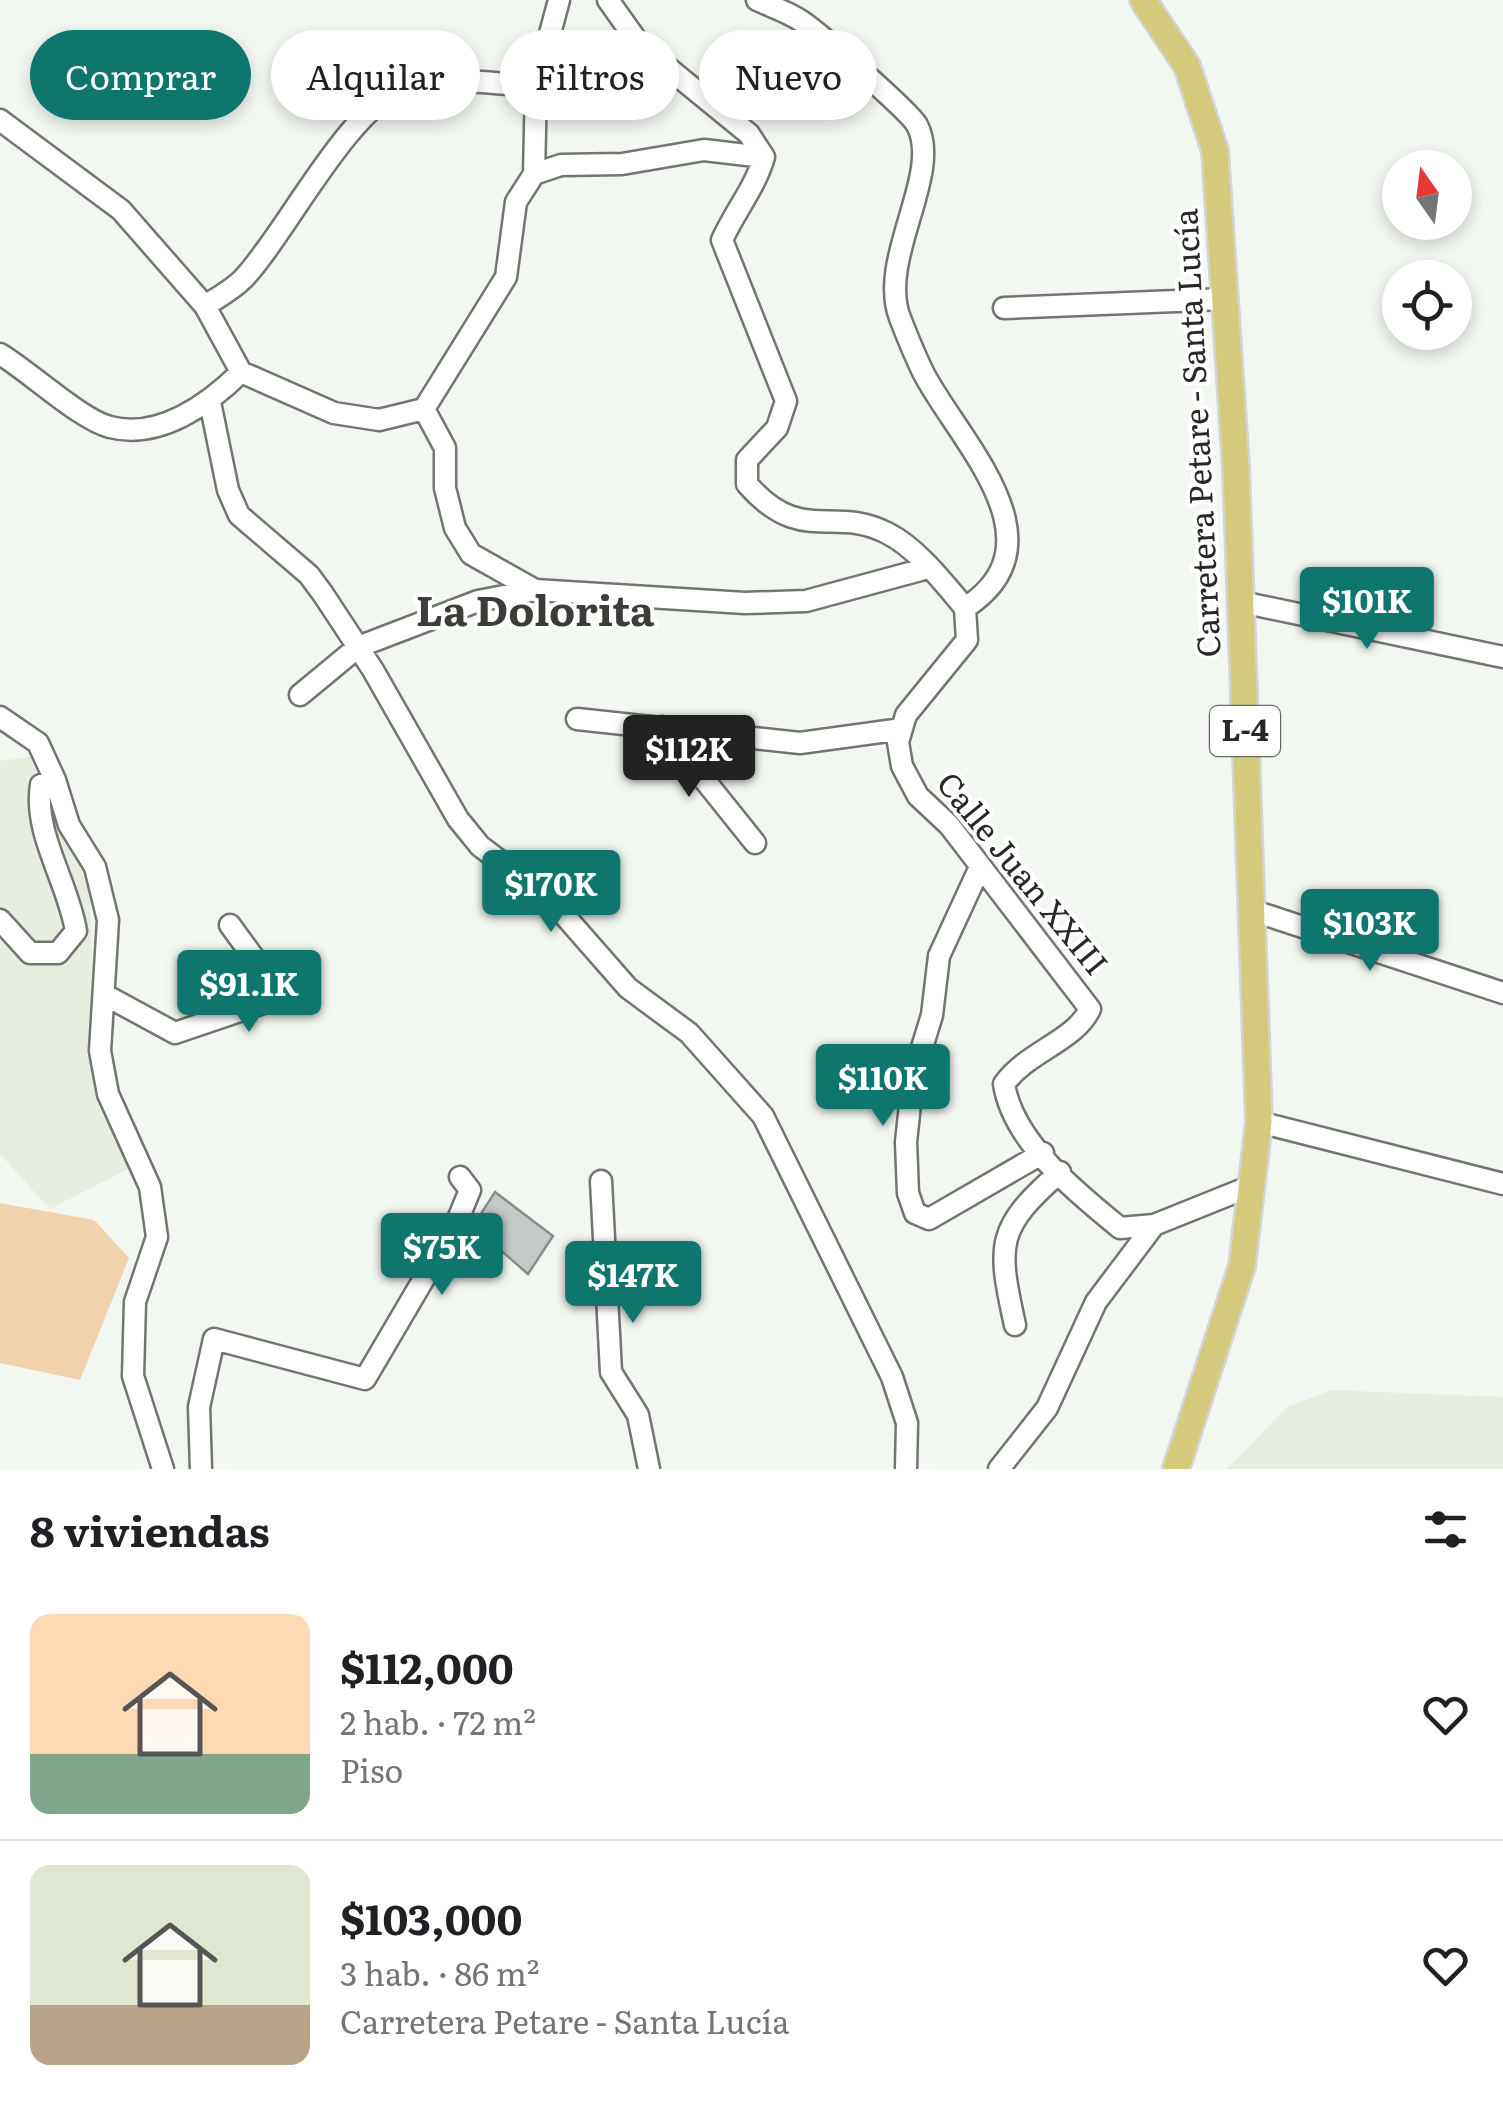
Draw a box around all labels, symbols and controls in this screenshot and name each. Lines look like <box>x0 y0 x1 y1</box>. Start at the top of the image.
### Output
chip: Comprar <box>30 30 251 120</box>
chip: Alquilar <box>271 30 480 120</box>
chip: Filtros <box>500 30 679 120</box>
chip: Nuevo <box>699 30 877 120</box>
north arrow <box>1382 150 1472 240</box>
map controls <box>1382 150 1472 350</box>
street label: Carretera Petare - Santa Lucía <box>1159 207 1231 659</box>
button: locate <box>1382 260 1472 350</box>
pin: $101K <box>1297 567 1437 652</box>
text: $101K <box>1322 575 1412 623</box>
district label: La Dolorita <box>416 577 655 639</box>
road number: L-4 <box>1210 706 1280 756</box>
pin: $112K <box>619 715 759 800</box>
text: $112K <box>645 723 733 771</box>
street label: Calle Juan XXIII <box>927 760 1122 984</box>
pin: $170K <box>481 850 621 935</box>
text: $170K <box>504 858 598 906</box>
pin: $103K <box>1300 889 1440 974</box>
text: $103K <box>1323 897 1417 945</box>
pin: $91.1K <box>168 950 330 1035</box>
text: $91.1K <box>199 958 299 1006</box>
pin: $110K <box>813 1044 953 1129</box>
text: $110K <box>838 1052 928 1100</box>
pin: $75K <box>383 1213 501 1298</box>
text: $75K <box>403 1221 481 1269</box>
pin: $147K <box>563 1241 703 1326</box>
text: $147K <box>587 1249 679 1297</box>
text: 8 viviendas <box>30 1498 270 1560</box>
icon: filters <box>1418 1502 1473 1557</box>
text: $112,000 <box>340 1635 514 1697</box>
icon: home <box>110 1654 230 1774</box>
icon: heart <box>1418 1687 1473 1742</box>
text: 2 hab. · 72 m² <box>340 1697 536 1745</box>
text: Piso <box>340 1745 403 1793</box>
text: $103,000 <box>340 1886 522 1948</box>
icon: home <box>110 1905 230 2025</box>
icon: heart <box>1418 1938 1473 1993</box>
text: 3 hab. · 86 m² <box>340 1948 539 1996</box>
text: Carretera Petare - Santa Lucía <box>340 1996 790 2044</box>

